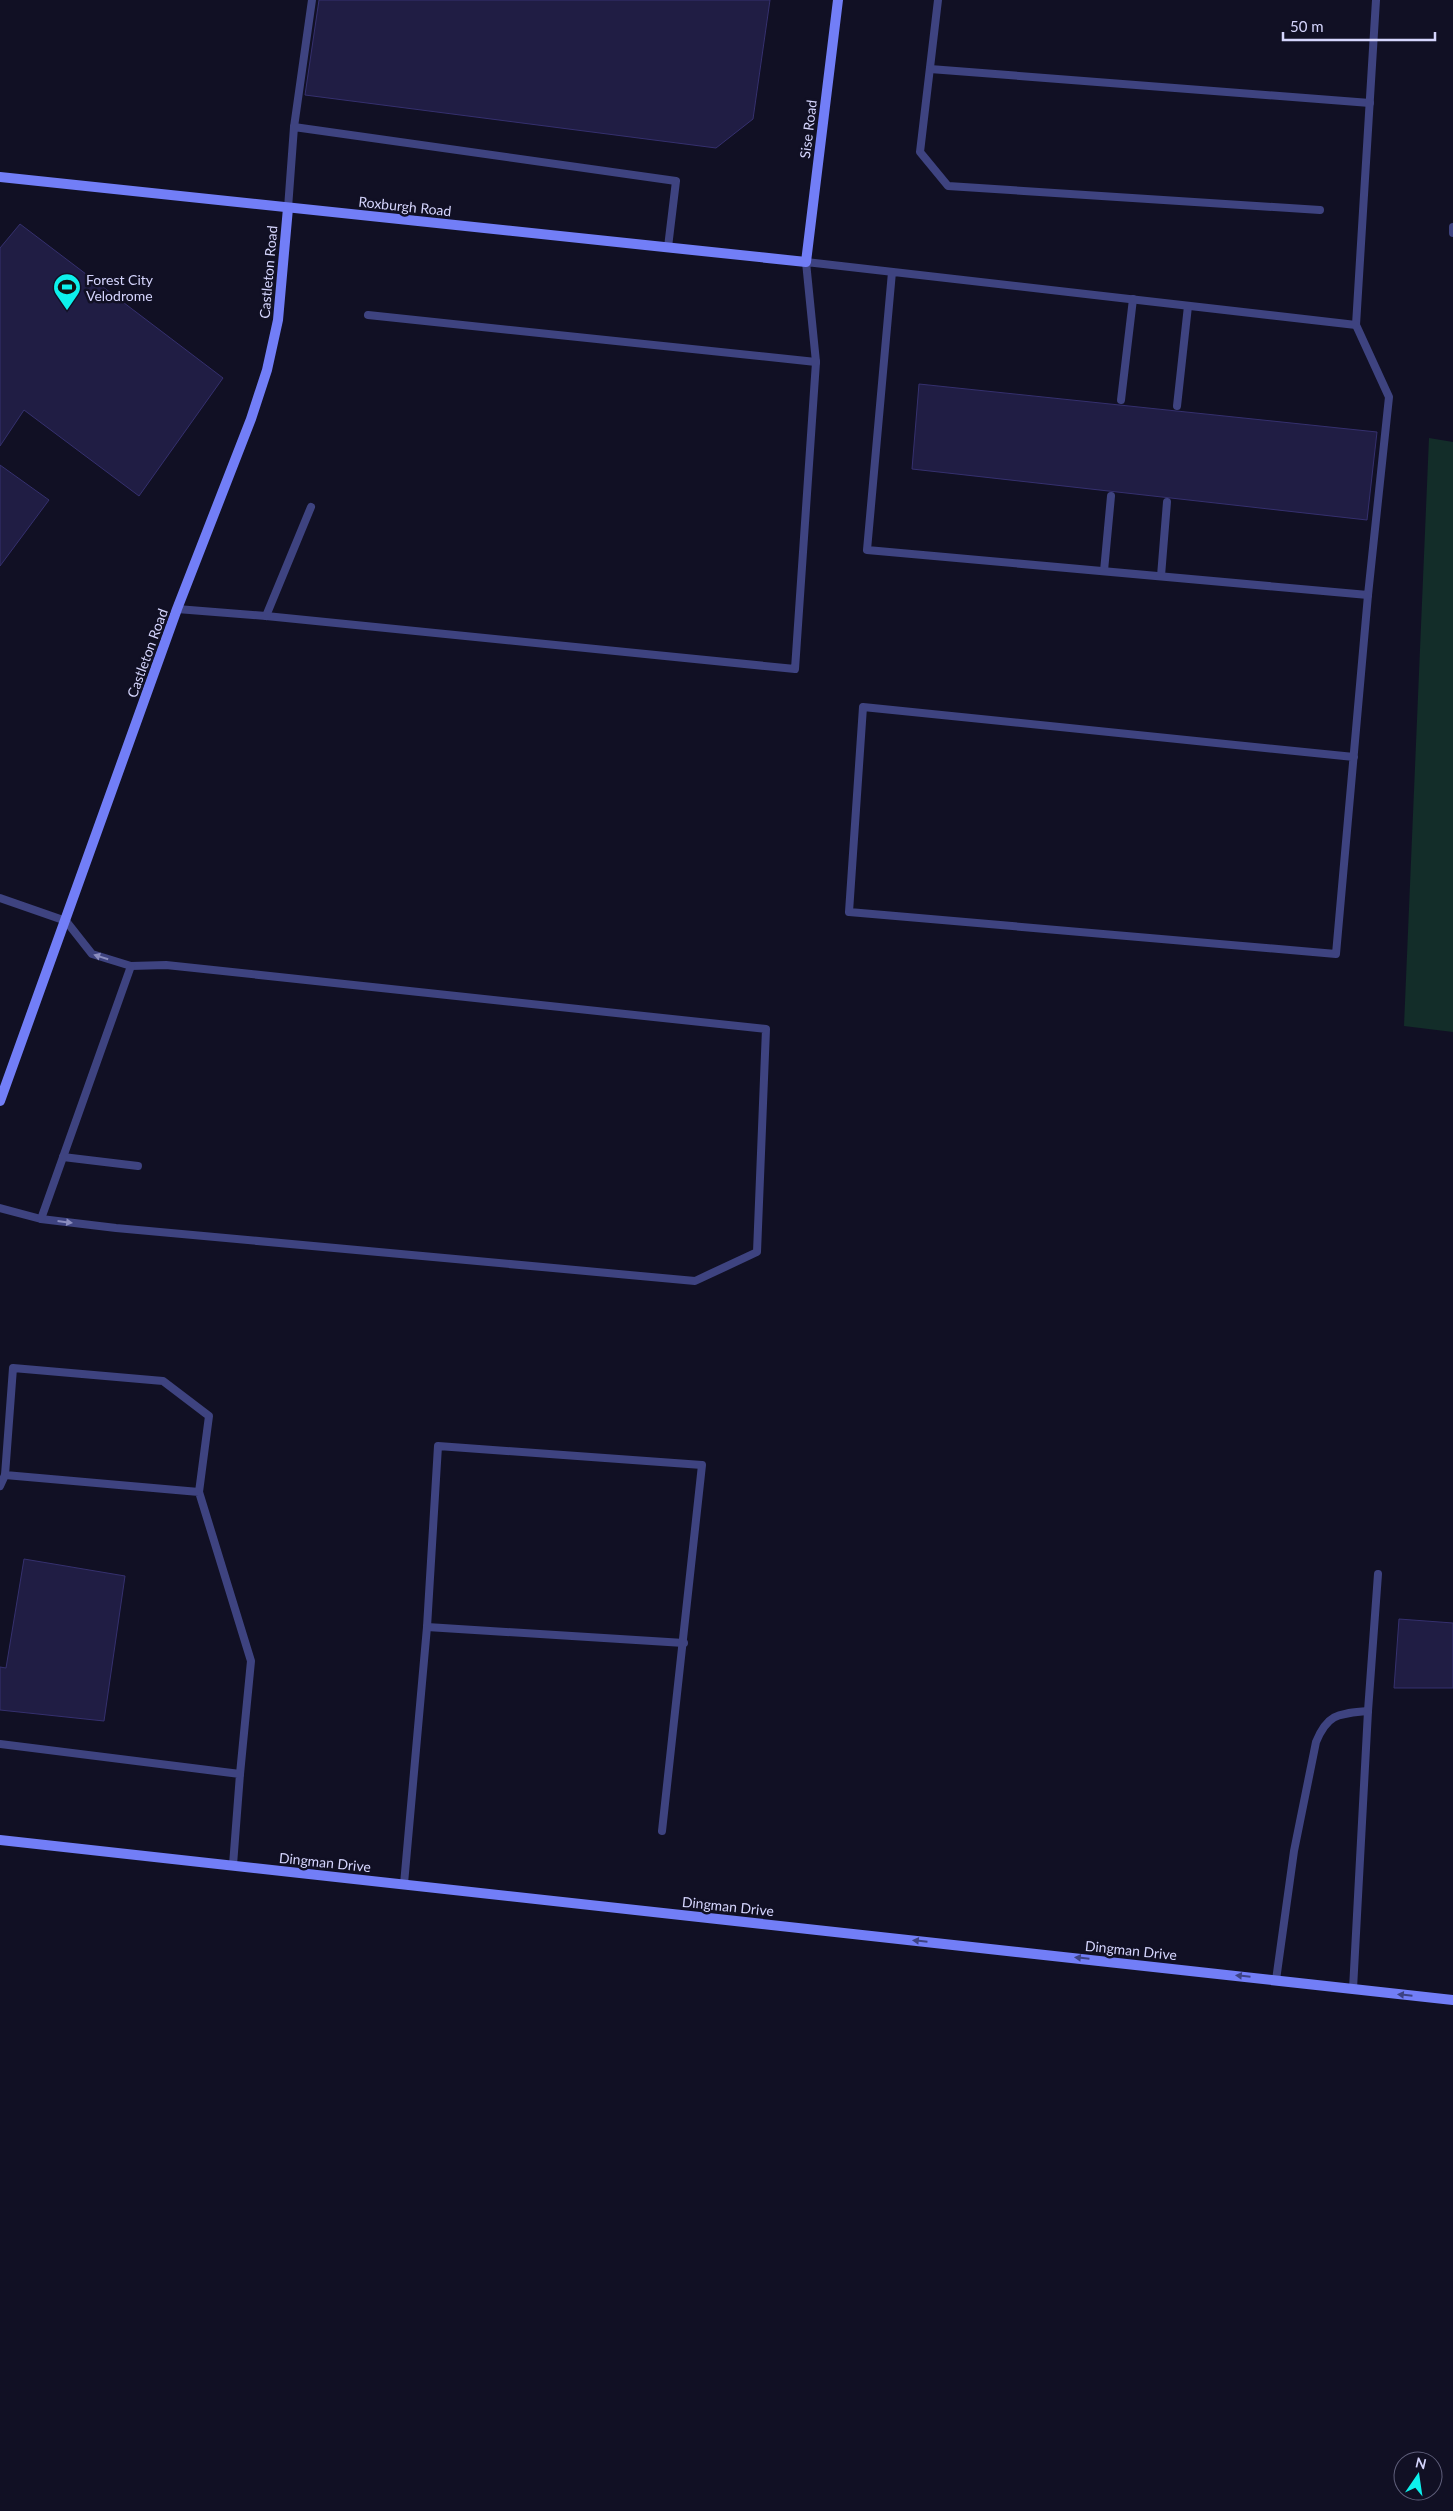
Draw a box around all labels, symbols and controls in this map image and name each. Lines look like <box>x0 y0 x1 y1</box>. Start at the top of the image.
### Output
scale bar <box>1283 10 1436 42</box>
text: 50 m <box>1290 17 1324 35</box>
street label: Sise Road <box>796 99 820 159</box>
street label: Roxburgh Road <box>358 193 452 219</box>
street label: Castleton Road <box>255 225 281 319</box>
place label: Forest City Velodrome <box>86 271 154 304</box>
sports icon: Forest City Velodrome <box>52 272 82 311</box>
street label: Castleton Road <box>123 606 171 700</box>
one-way arrow <box>94 953 109 961</box>
one-way arrow <box>57 1218 73 1226</box>
street label: Dingman Drive <box>278 1849 372 1875</box>
street label: Dingman Drive <box>681 1893 775 1919</box>
one-way arrow <box>912 1937 928 1945</box>
street label: Dingman Drive <box>1084 1937 1178 1963</box>
one-way arrow <box>1073 1954 1089 1962</box>
one-way arrow <box>1235 1972 1251 1980</box>
one-way arrow <box>1396 1991 1412 1999</box>
north arrow <box>1393 2451 1443 2501</box>
text: N <box>1414 2453 1428 2472</box>

